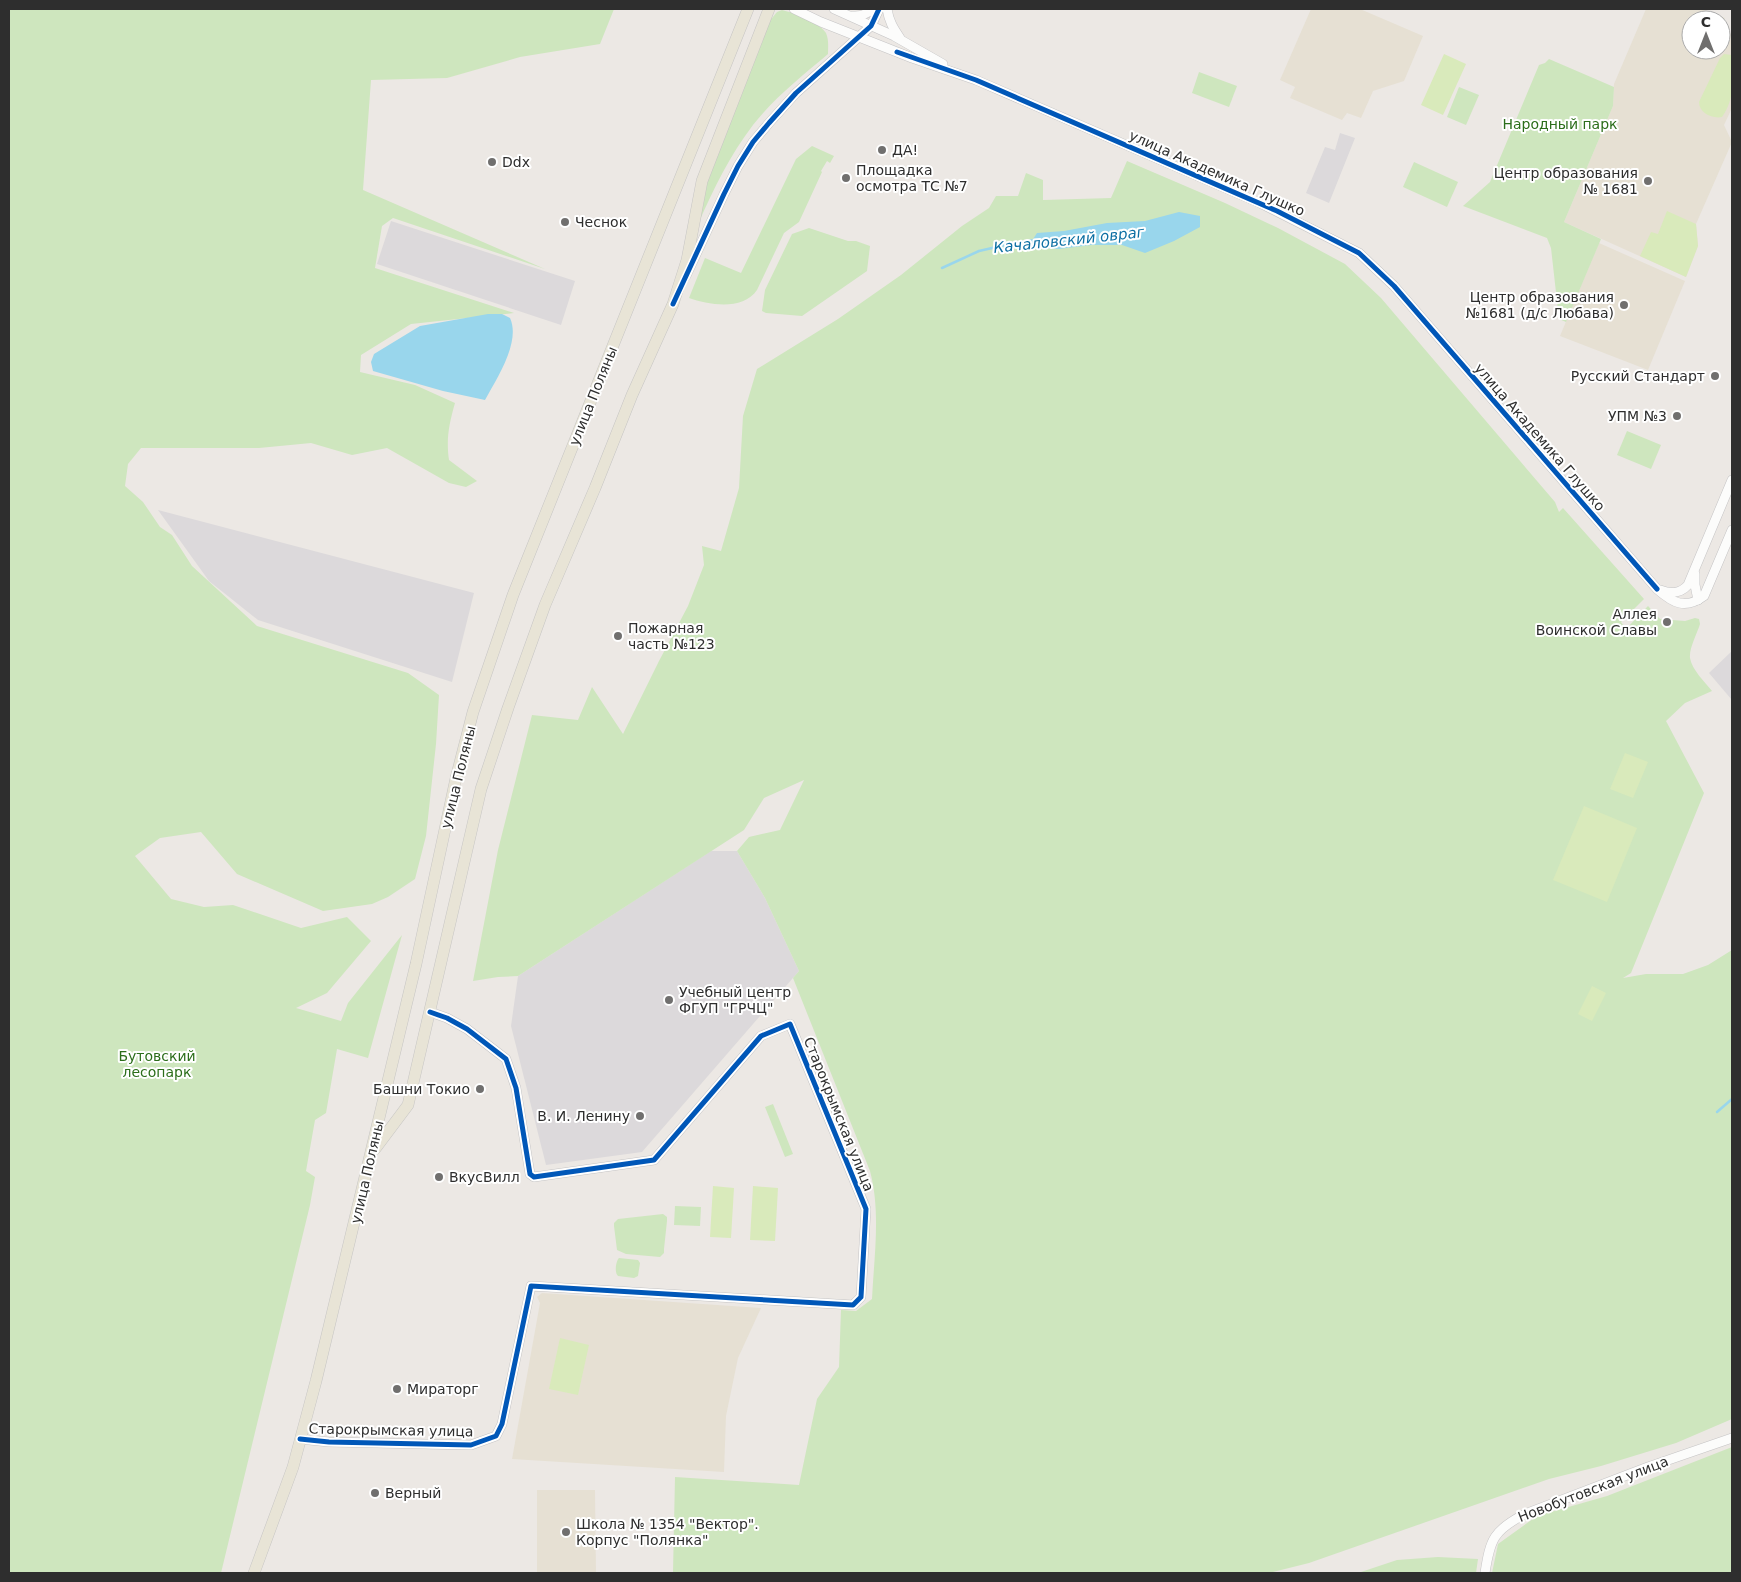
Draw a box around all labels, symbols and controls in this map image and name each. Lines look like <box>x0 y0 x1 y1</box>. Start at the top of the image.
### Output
north arrow <box>1681 10 1731 60</box>
text: С <box>1701 14 1711 30</box>
park label: Народный парк <box>1502 116 1618 132</box>
street label: улица Академика Глушко <box>1127 127 1307 219</box>
place label: ДА! <box>892 142 918 158</box>
marker: ДА! <box>876 144 888 156</box>
place label: Ddx <box>502 154 530 170</box>
marker: Ddx <box>486 156 498 168</box>
place label: Площадка осмотра ТС №7 <box>856 162 968 194</box>
place label: Центр образования № 1681 <box>1494 165 1638 197</box>
marker: Площадка осмотра ТС №7 <box>840 172 852 184</box>
marker: Центр образования № 1681 <box>1642 175 1654 187</box>
place label: Чеснок <box>575 214 627 230</box>
marker: Чеснок <box>559 216 571 228</box>
water label: Качаловский овраг <box>993 223 1145 257</box>
place label: Центр образования №1681 (д/с Любава) <box>1466 289 1614 321</box>
marker: Центр образования №1681 (д/с Любава) <box>1618 299 1630 311</box>
street label: улица Поляны <box>566 344 620 448</box>
street label: улица Академика Глушко <box>1471 360 1609 514</box>
place label: Русский Стандарт <box>1571 368 1705 384</box>
marker: Русский Стандарт <box>1709 370 1721 382</box>
place label: УПМ №3 <box>1608 408 1667 424</box>
marker: УПМ №3 <box>1671 410 1683 422</box>
place label: Аллея Воинской Славы <box>1536 606 1657 638</box>
marker: Аллея Воинской Славы <box>1661 616 1673 628</box>
place label: Пожарная часть №123 <box>628 620 715 652</box>
marker: Пожарная часть №123 <box>612 630 624 642</box>
street label: улица Поляны <box>437 724 479 830</box>
place label: Учебный центр ФГУП "ГРЧЦ" <box>679 984 791 1016</box>
marker: Учебный центр ФГУП "ГРЧЦ" <box>663 994 675 1006</box>
street label: Старокрымская улица <box>801 1035 877 1193</box>
park label: Бутовский лесопарк <box>118 1048 196 1080</box>
place label: Башни Токио <box>373 1081 470 1097</box>
marker: Башни Токио <box>474 1083 486 1095</box>
place label: В. И. Ленину <box>537 1108 630 1124</box>
marker: В. И. Ленину <box>634 1110 646 1122</box>
street label: улица Поляны <box>347 1119 387 1225</box>
place label: ВкусВилл <box>449 1169 520 1185</box>
marker: ВкусВилл <box>433 1171 445 1183</box>
place label: Мираторг <box>407 1381 479 1397</box>
marker: Мираторг <box>391 1383 403 1395</box>
street label: Старокрымская улица <box>308 1421 474 1439</box>
street label: Новобутовская улица <box>1516 1453 1670 1525</box>
place label: Верный <box>385 1485 441 1501</box>
marker: Верный <box>369 1487 381 1499</box>
place label: Школа № 1354 "Вектор". Корпус "Полянка" <box>576 1516 759 1548</box>
marker: Школа № 1354 "Вектор". Корпус "Полянка" <box>560 1526 572 1538</box>

